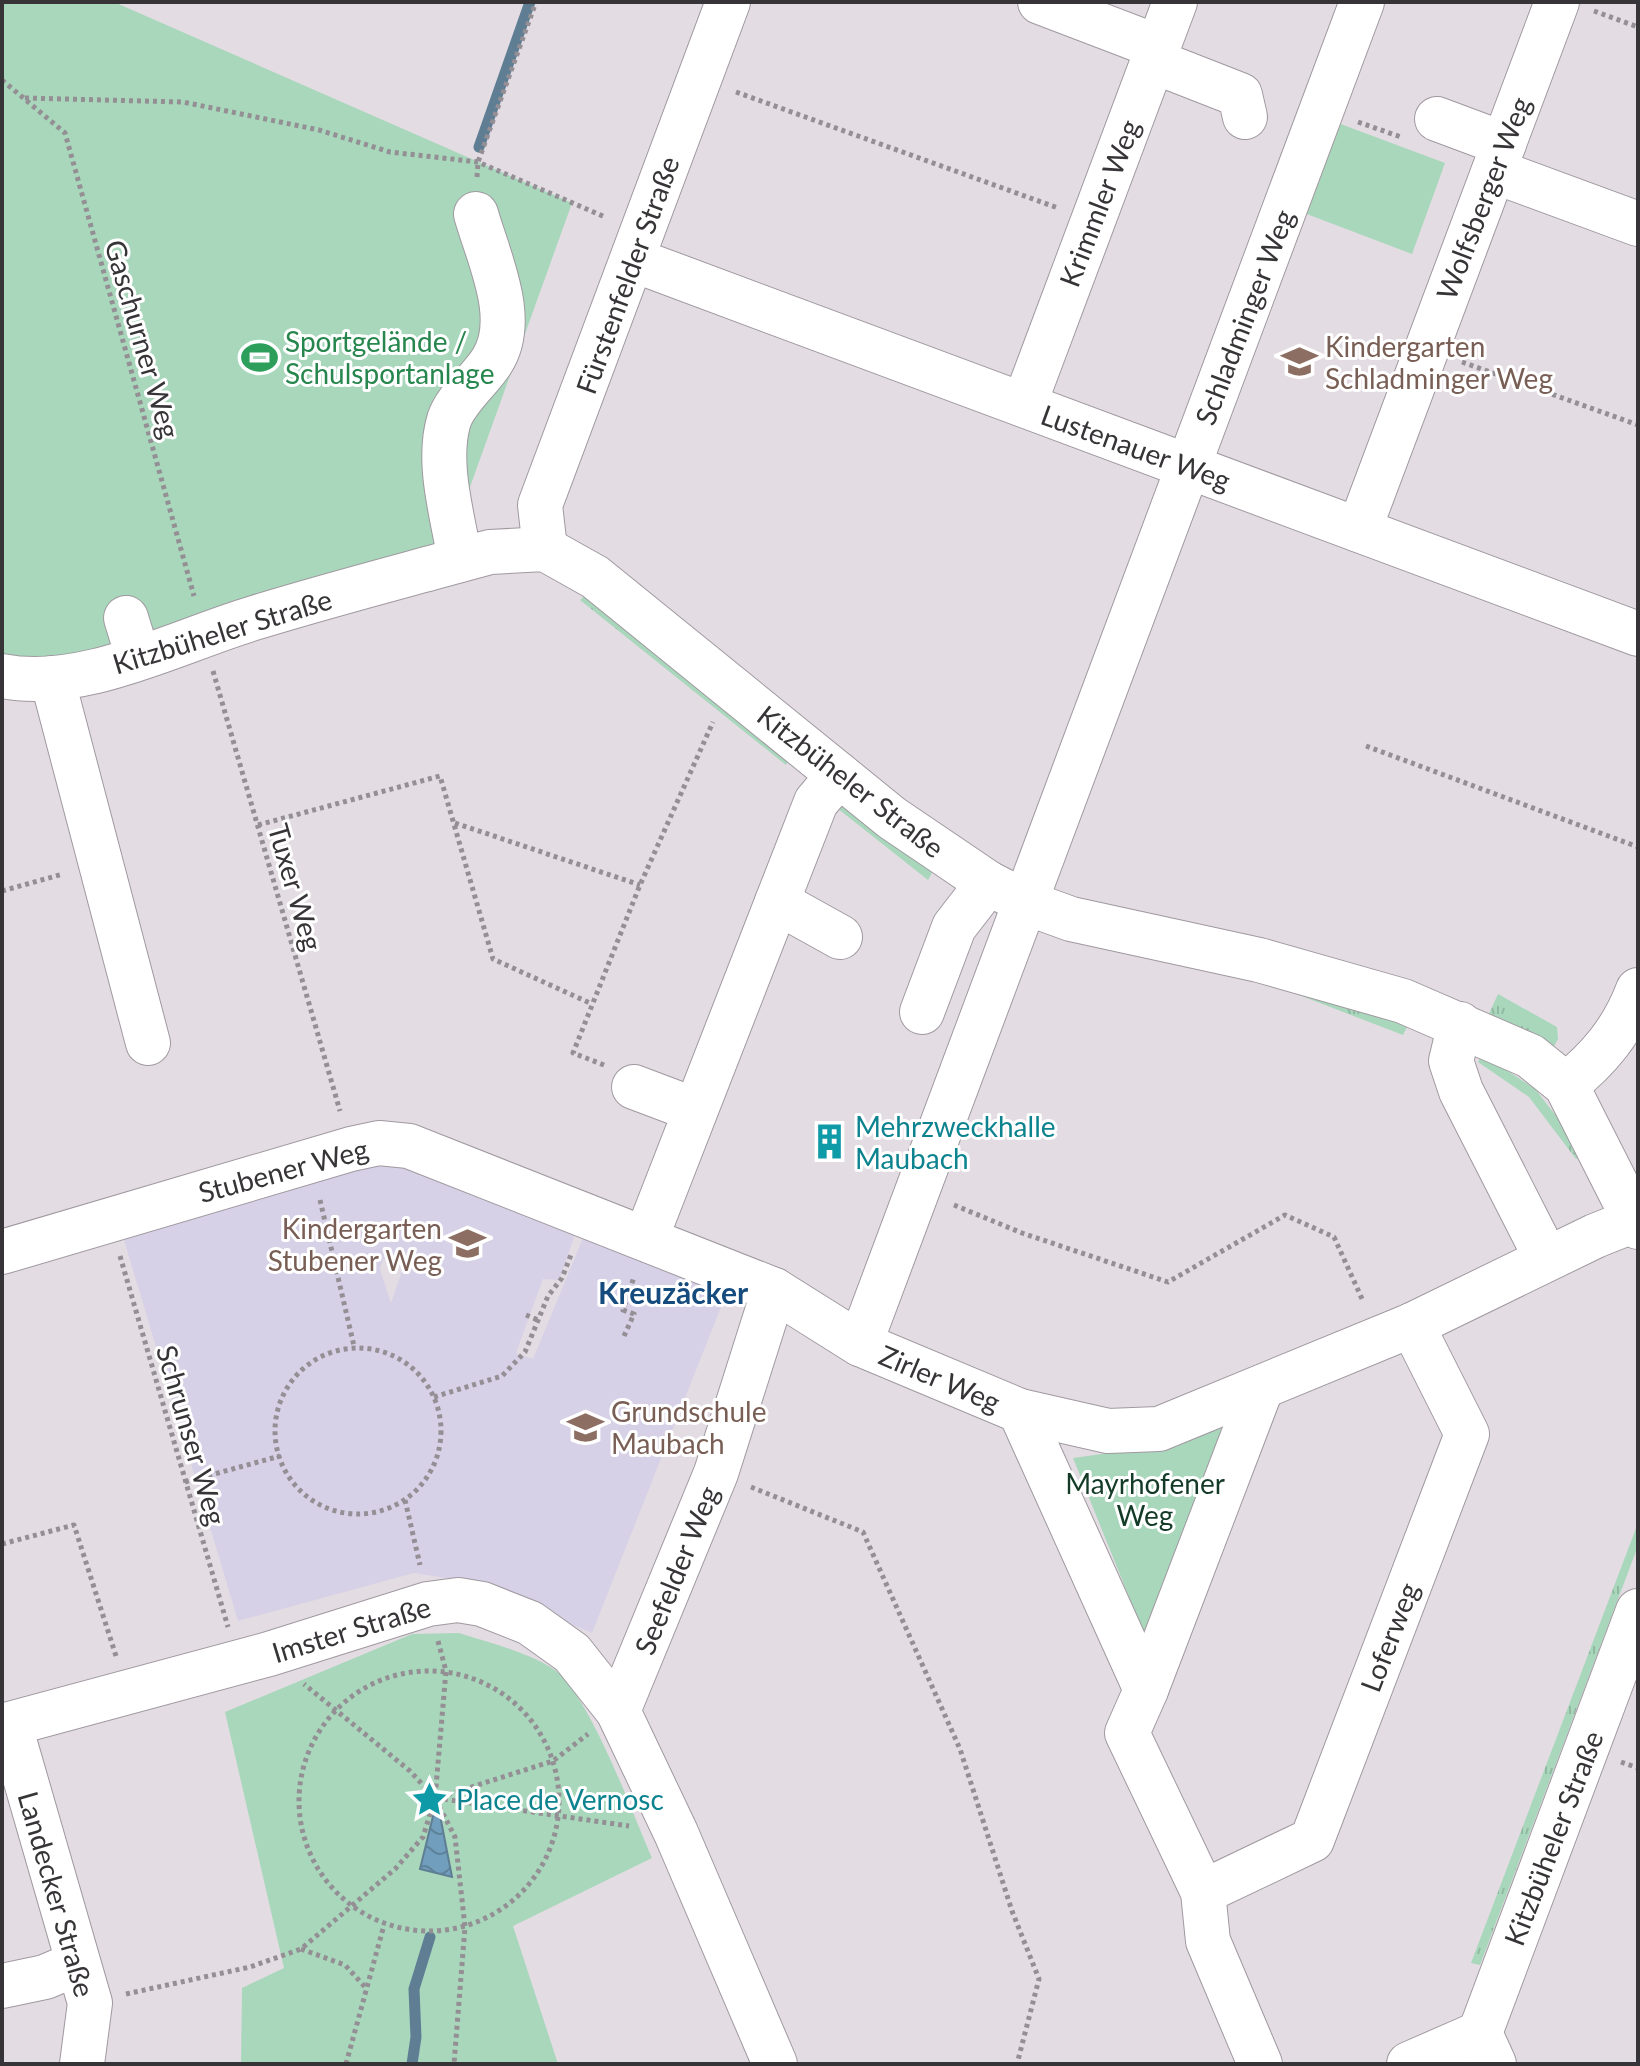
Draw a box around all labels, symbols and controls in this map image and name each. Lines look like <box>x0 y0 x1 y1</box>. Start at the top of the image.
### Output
street label: Wolfsberger Weg <box>1429 92 1537 304</box>
street label: Krimmler Weg <box>1052 115 1146 291</box>
street label: Fürstenfelder Straße <box>568 152 686 398</box>
street label: Schladminger Weg <box>1187 205 1301 429</box>
street label: Gaschurner Weg <box>98 236 188 442</box>
place label: Sportgelände / Schulsportanlage <box>285 324 494 390</box>
place label: Kindergarten Schladminger Weg <box>1325 329 1553 395</box>
sports icon: Sportgelände / Schulsportanlage <box>240 338 278 376</box>
school or university icon: Kindergarten Schladminger Weg <box>1280 343 1318 381</box>
street label: Lustenauer Weg <box>1037 397 1235 497</box>
street label: Kitzbüheler Straße <box>108 582 336 680</box>
street label: Kitzbüheler Straße <box>751 698 951 864</box>
street label: Tuxer Weg <box>262 820 330 954</box>
place label: Mehrzweckhalle Maubach <box>855 1109 1056 1175</box>
building icon: Mehrzweckhalle Maubach <box>810 1123 848 1161</box>
street label: Stubener Weg <box>194 1131 372 1209</box>
place label: Kindergarten Stubener Weg <box>268 1211 442 1277</box>
school or university icon: Kindergarten Stubener Weg <box>449 1225 487 1263</box>
district label: Kreuzäcker <box>598 1274 749 1310</box>
street label: Zirler Weg <box>874 1337 1006 1419</box>
street label: Schrunser Weg <box>150 1341 234 1529</box>
place label: Grundschule Maubach <box>611 1394 766 1460</box>
school or university icon: Grundschule Maubach <box>566 1408 604 1446</box>
park label: Mayrhofener Weg <box>1065 1466 1225 1532</box>
street label: Seefelder Weg <box>627 1481 725 1659</box>
street label: Loferweg <box>1353 1578 1425 1696</box>
street label: Imster Straße <box>268 1589 434 1669</box>
street label: Kitzbüheler Straße <box>1496 1726 1610 1950</box>
place icon: Place de Vernosc <box>411 1780 449 1818</box>
place label: Place de Vernosc <box>456 1782 664 1816</box>
street label: Landecker Straße <box>11 1787 103 2001</box>

